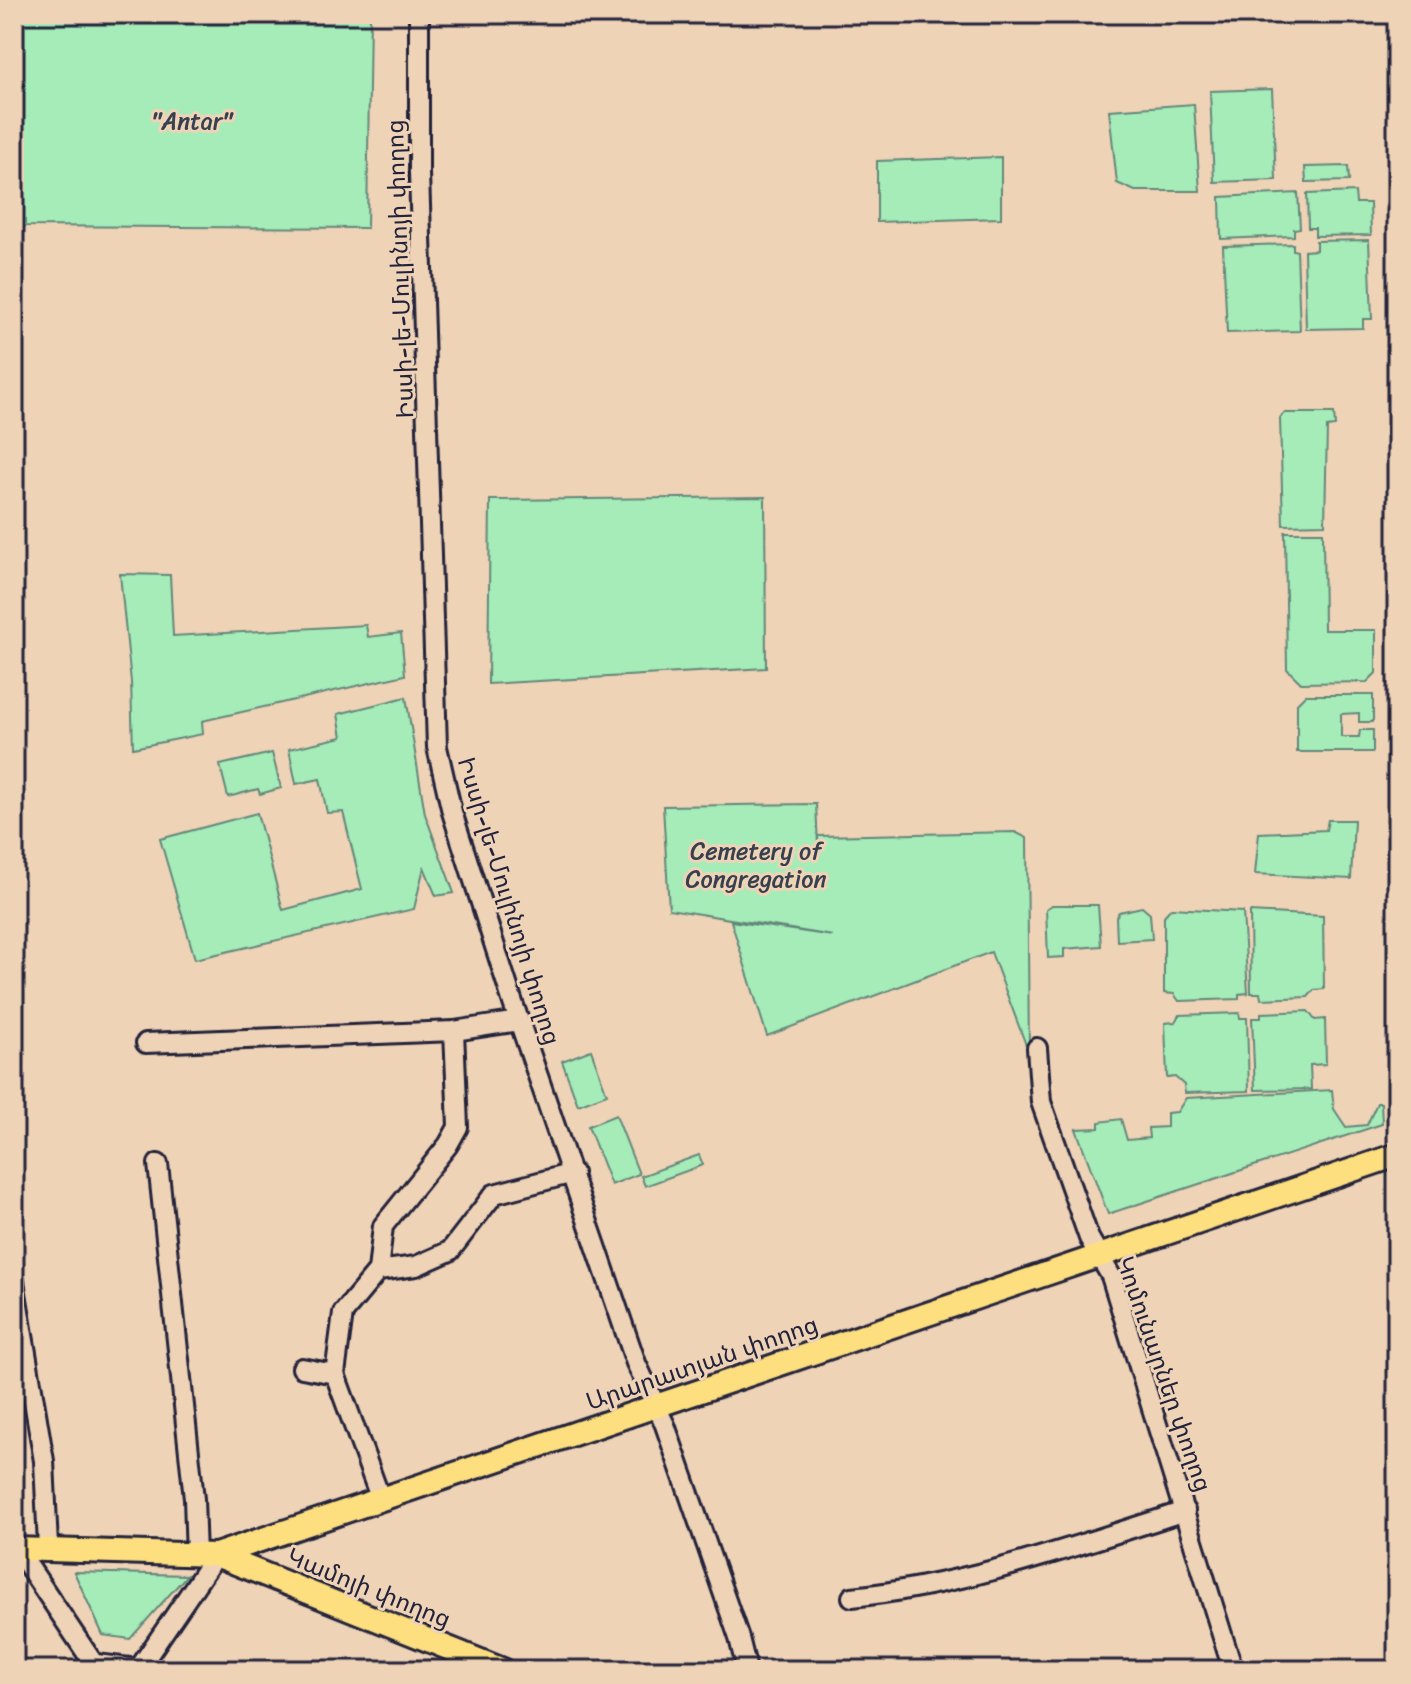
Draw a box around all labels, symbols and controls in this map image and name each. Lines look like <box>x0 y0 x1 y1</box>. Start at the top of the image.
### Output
park label: "Antar" <box>152 100 235 142</box>
street label: Իսսի-լե-Մուլինոյի փողոց <box>374 119 426 419</box>
street label: Իսսի-լե-Մուլինոյի փողոց <box>445 752 573 1050</box>
park label: Cemetery of Congregation <box>686 830 826 900</box>
street label: Կոմունարներ փողոց <box>1104 1251 1224 1497</box>
street label: Արարատյան փողոց <box>580 1304 824 1422</box>
street label: Կամոյի փողոց <box>280 1536 458 1640</box>

